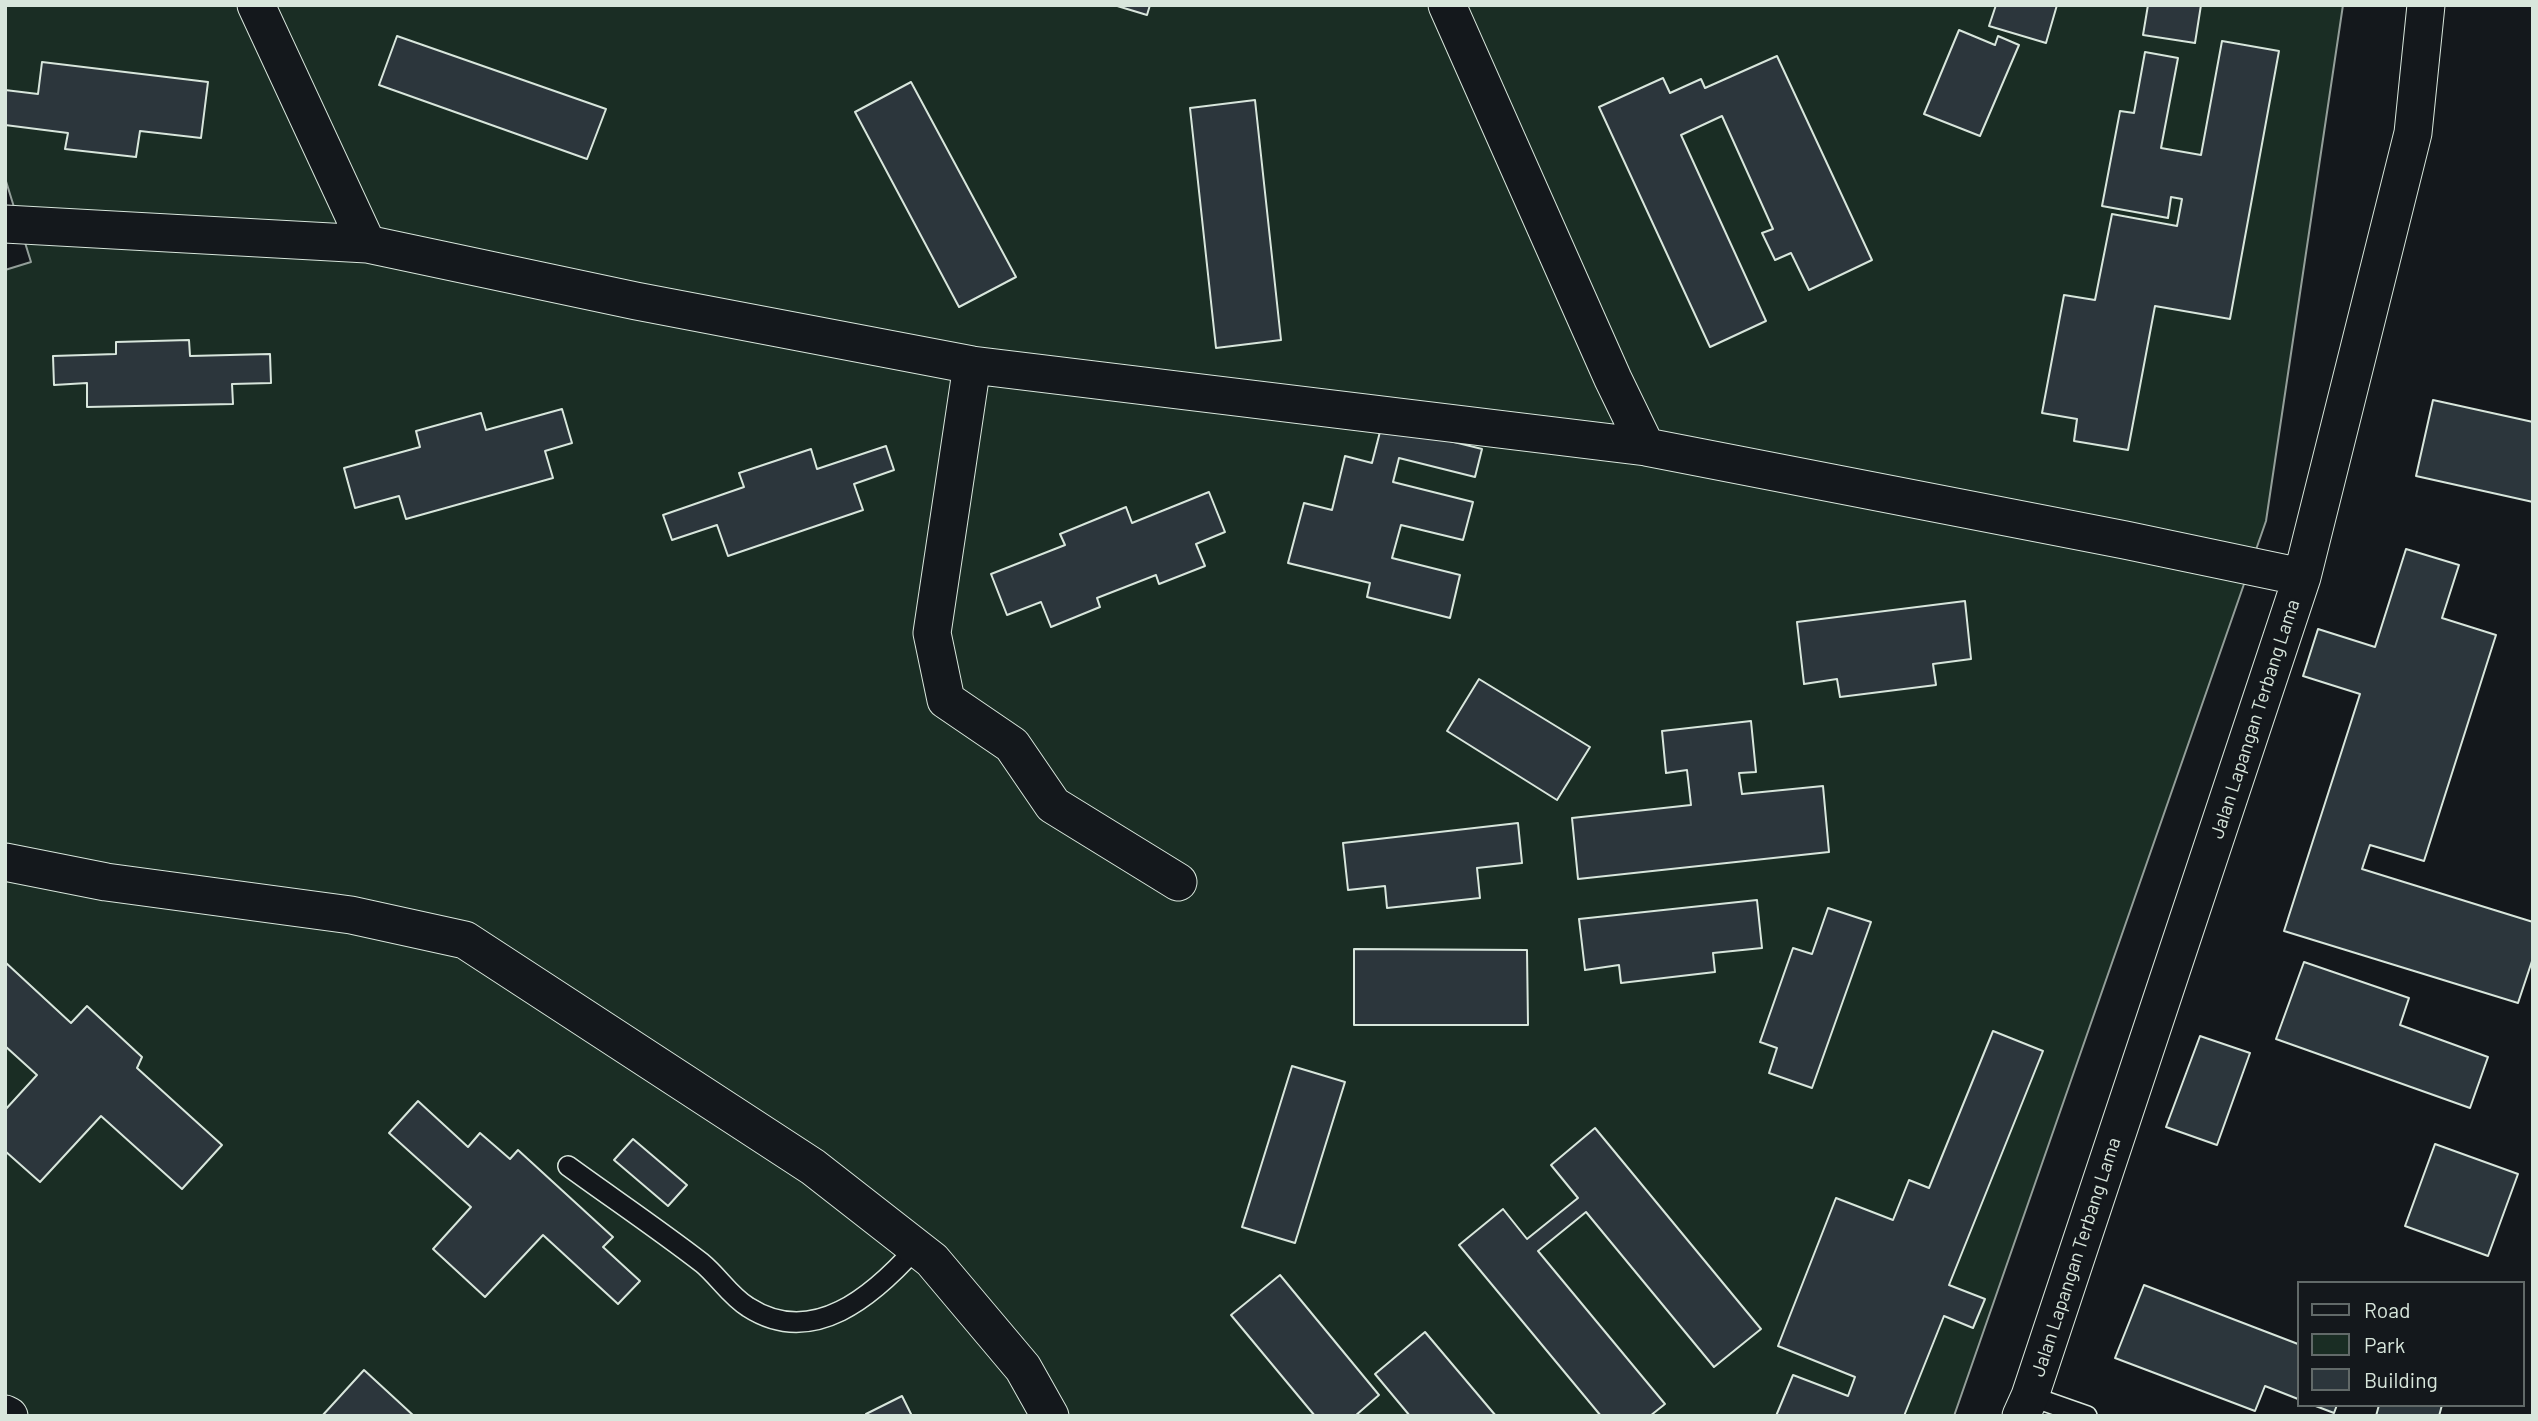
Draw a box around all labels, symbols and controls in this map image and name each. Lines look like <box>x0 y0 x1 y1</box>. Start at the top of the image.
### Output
street label: Jalan Lapangan Terbang Lama <box>2205 596 2305 842</box>
street label: Jalan Lapangan Terbang Lama <box>2026 1134 2126 1380</box>
legend <box>2296 1281 2524 1407</box>
text: Road <box>2364 1297 2410 1322</box>
text: Park <box>2364 1332 2405 1357</box>
text: Building <box>2364 1367 2438 1392</box>

